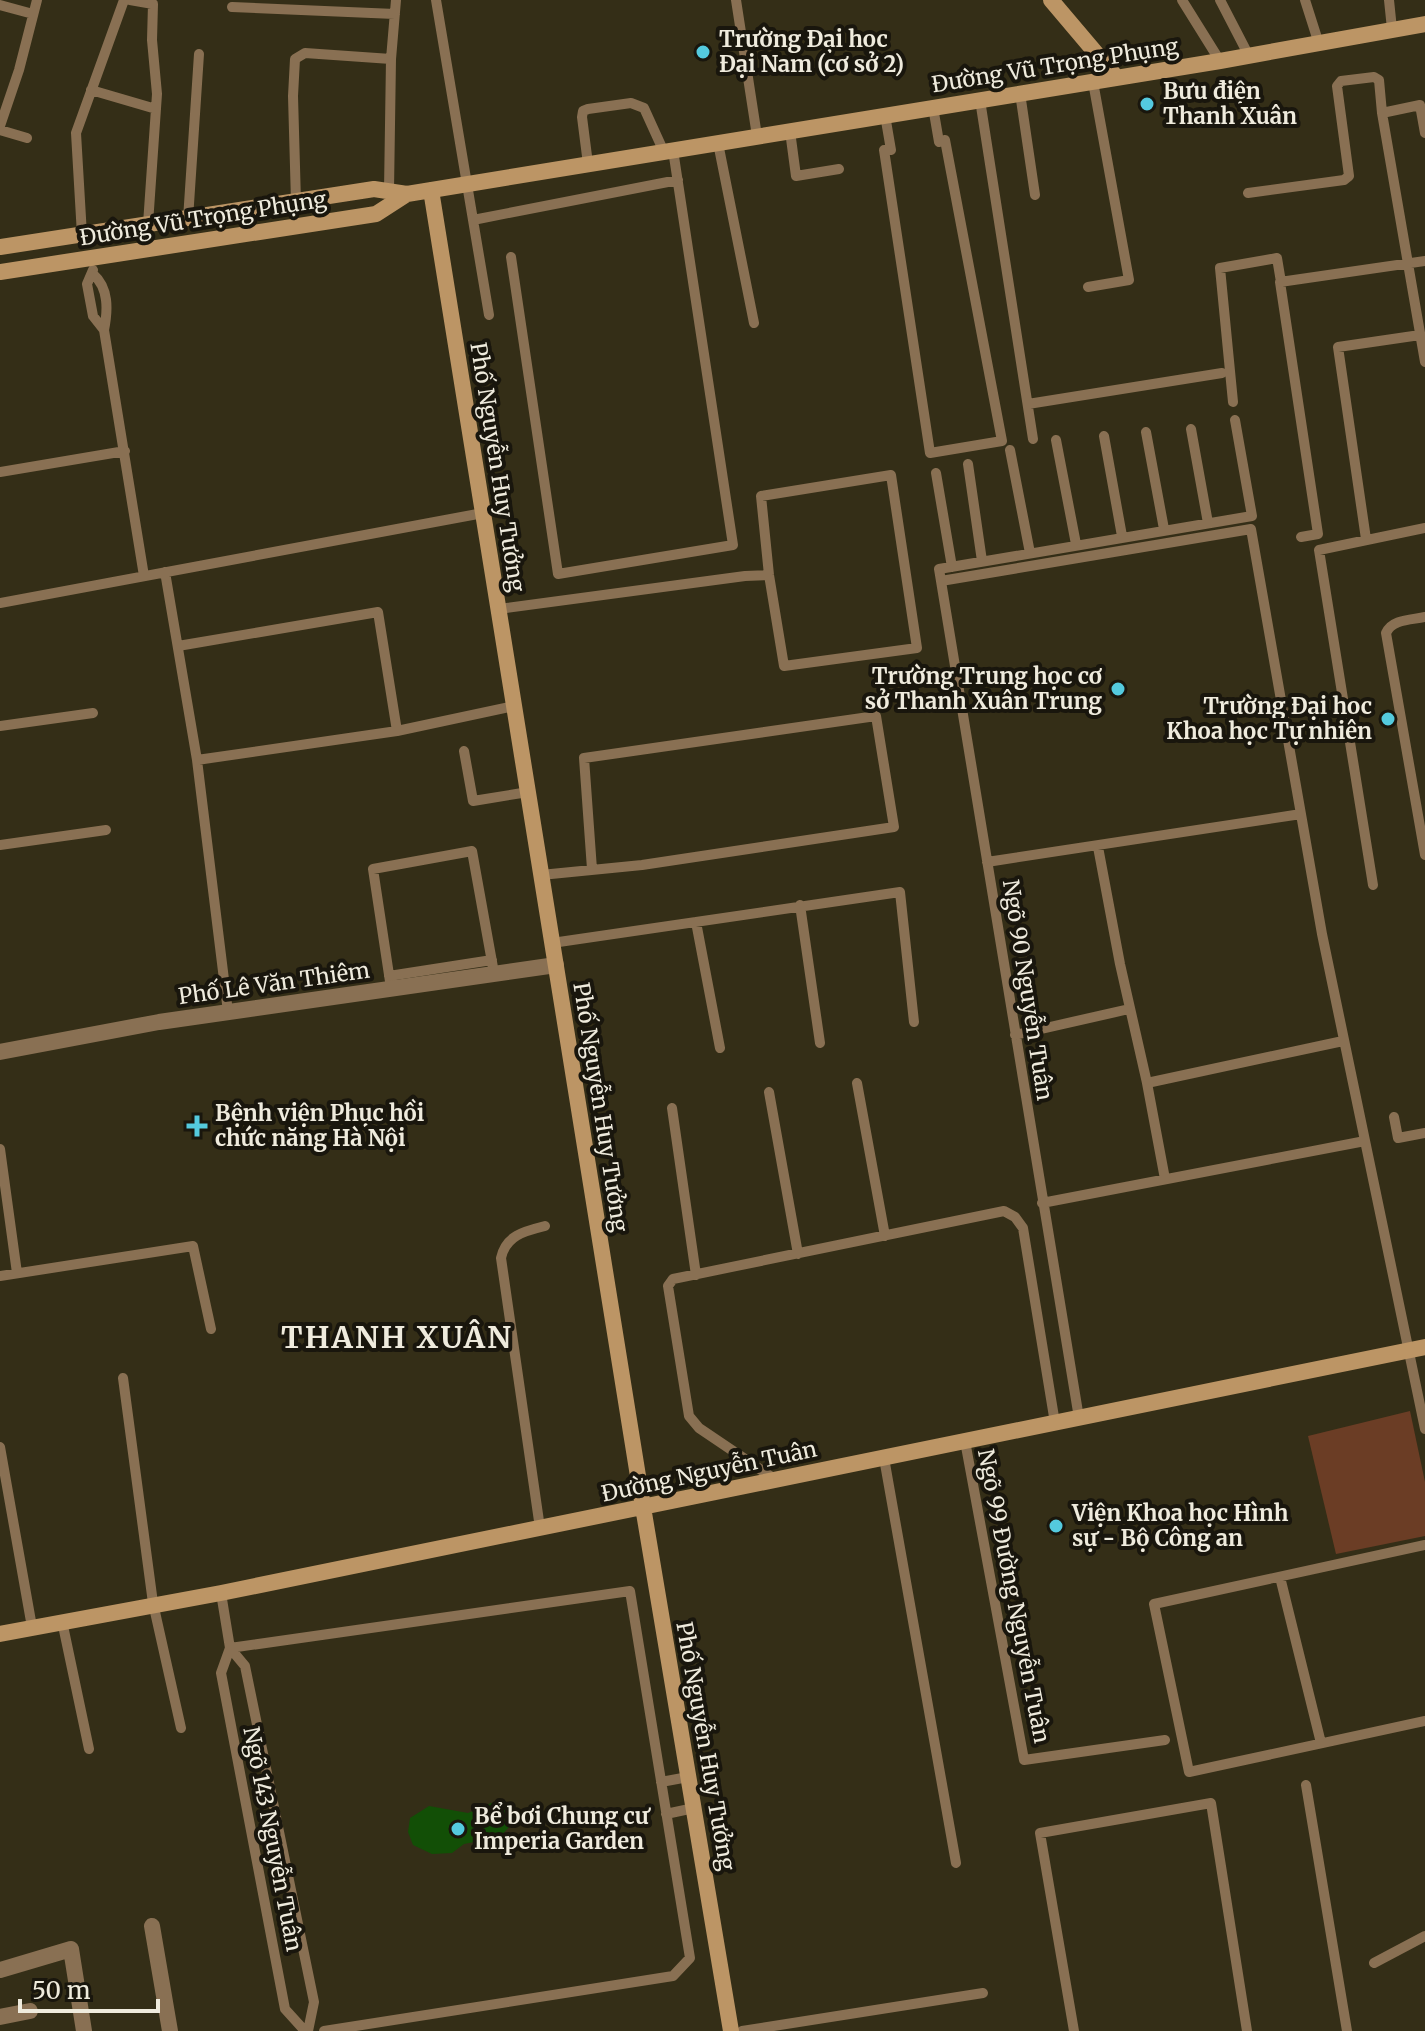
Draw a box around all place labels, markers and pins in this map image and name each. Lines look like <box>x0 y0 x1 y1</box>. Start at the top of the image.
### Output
place label: Trường Đại học Đại Nam (cơ sở 2) <box>719 25 904 78</box>
marker: Trường Đại học Đại Nam (cơ sở 2) <box>694 43 712 61</box>
place label: Bưu điện Thanh Xuân <box>1163 77 1297 130</box>
marker: Bưu điện Thanh Xuân <box>1138 95 1156 113</box>
place label: Trường Trung học cơ sở Thanh Xuân Trung <box>865 662 1103 715</box>
marker: Trường Trung học cơ sở Thanh Xuân Trung <box>1109 680 1127 698</box>
place label: Trường Đại học Khoa học Tự nhiên <box>1166 692 1372 745</box>
marker: Trường Đại học Khoa học Tự nhiên <box>1379 710 1397 728</box>
place label: Bệnh viện Phục hồi chức năng Hà Nội <box>215 1098 424 1152</box>
marker: Bệnh viện Phục hồi chức năng Hà Nội <box>186 1115 208 1137</box>
place label: Viện Khoa học Hình sự - Bộ Công an <box>1071 1499 1289 1552</box>
marker: Viện Khoa học Hình sự - Bộ Công an <box>1047 1517 1065 1535</box>
place label: Bể bơi Chung cư Imperia Garden <box>474 1801 652 1855</box>
marker: Bể bơi Chung cư Imperia Garden <box>449 1820 467 1838</box>

